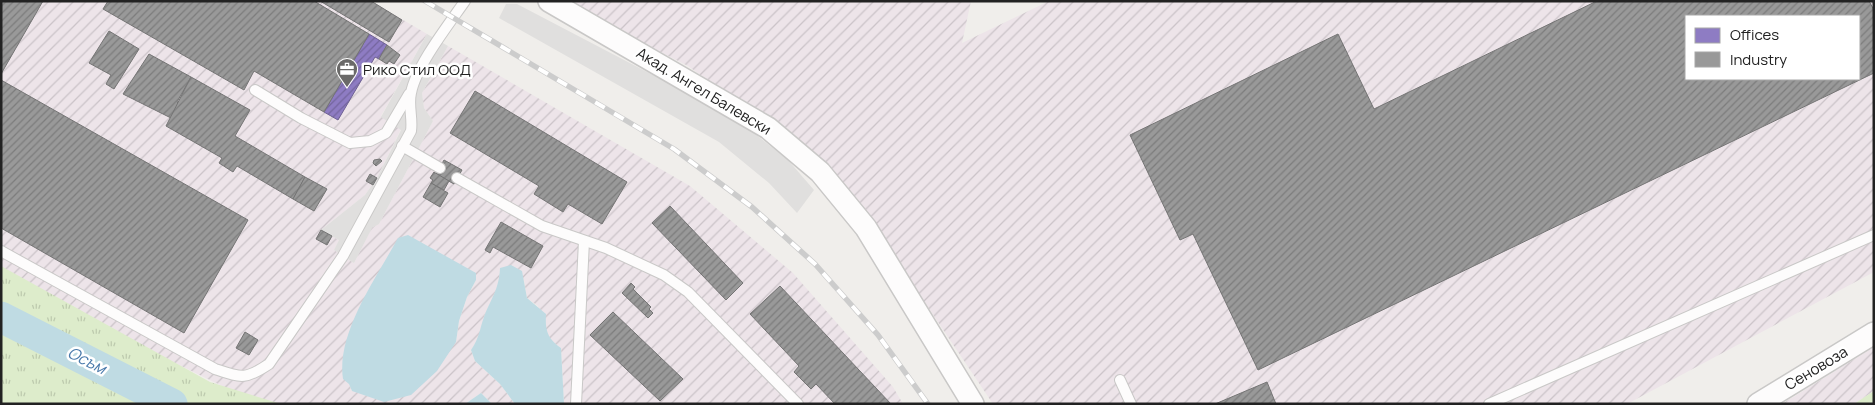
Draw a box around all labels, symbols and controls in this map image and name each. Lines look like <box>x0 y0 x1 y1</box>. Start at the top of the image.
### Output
legend <box>1685 15 1860 80</box>
text: Offices <box>1730 24 1779 45</box>
street label: Акад. Ангел Балевски <box>633 42 775 140</box>
text: Industry <box>1730 49 1787 70</box>
office icon: Рико Стил ООД <box>335 57 359 88</box>
place label: Рико Стил ООД <box>363 59 471 80</box>
water label: Осъм <box>64 341 112 380</box>
street label: Сеновоза <box>1781 341 1851 395</box>

